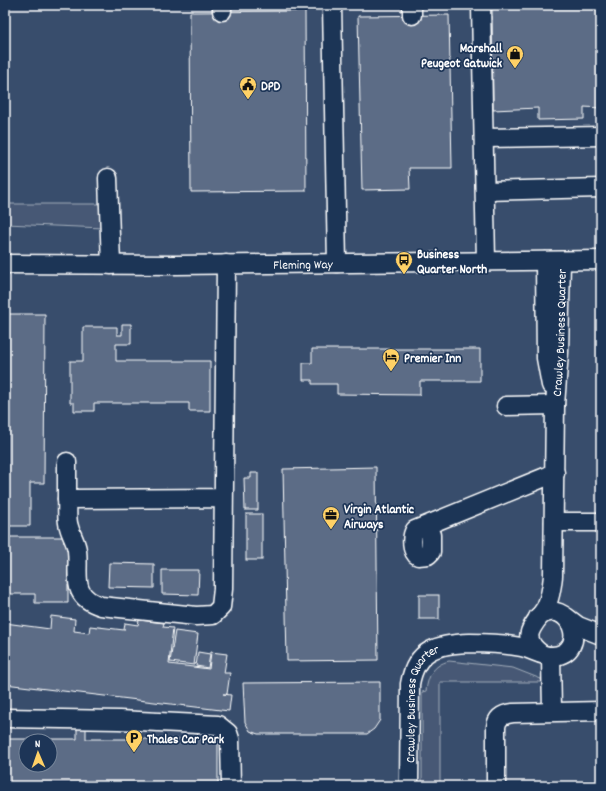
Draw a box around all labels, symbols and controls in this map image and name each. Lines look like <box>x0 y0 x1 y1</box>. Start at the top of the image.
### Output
place label: Marshall Peugeot Gatwick <box>421 40 503 74</box>
shop icon: Marshall Peugeot Gatwick <box>505 44 525 69</box>
public building icon: DPD <box>238 75 258 100</box>
place label: DPD <box>261 78 281 97</box>
place label: Business Quarter North <box>417 246 487 280</box>
bus stop icon: Business Quarter North <box>394 250 414 275</box>
street label: Fleming Way <box>273 256 334 276</box>
street label: Crawley Business Quarter <box>549 268 573 397</box>
hotel icon: Premier Inn <box>381 347 401 372</box>
place label: Premier Inn <box>404 350 461 369</box>
place label: Virgin Atlantic Airways <box>344 501 414 535</box>
office icon: Virgin Atlantic Airways <box>321 505 341 530</box>
street label: Crawley Business Quarter <box>402 641 443 763</box>
parking icon: Thales Car Park <box>124 728 144 753</box>
place label: Thales Car Park <box>147 731 225 750</box>
north arrow <box>18 733 58 773</box>
text: N <box>35 737 41 753</box>

